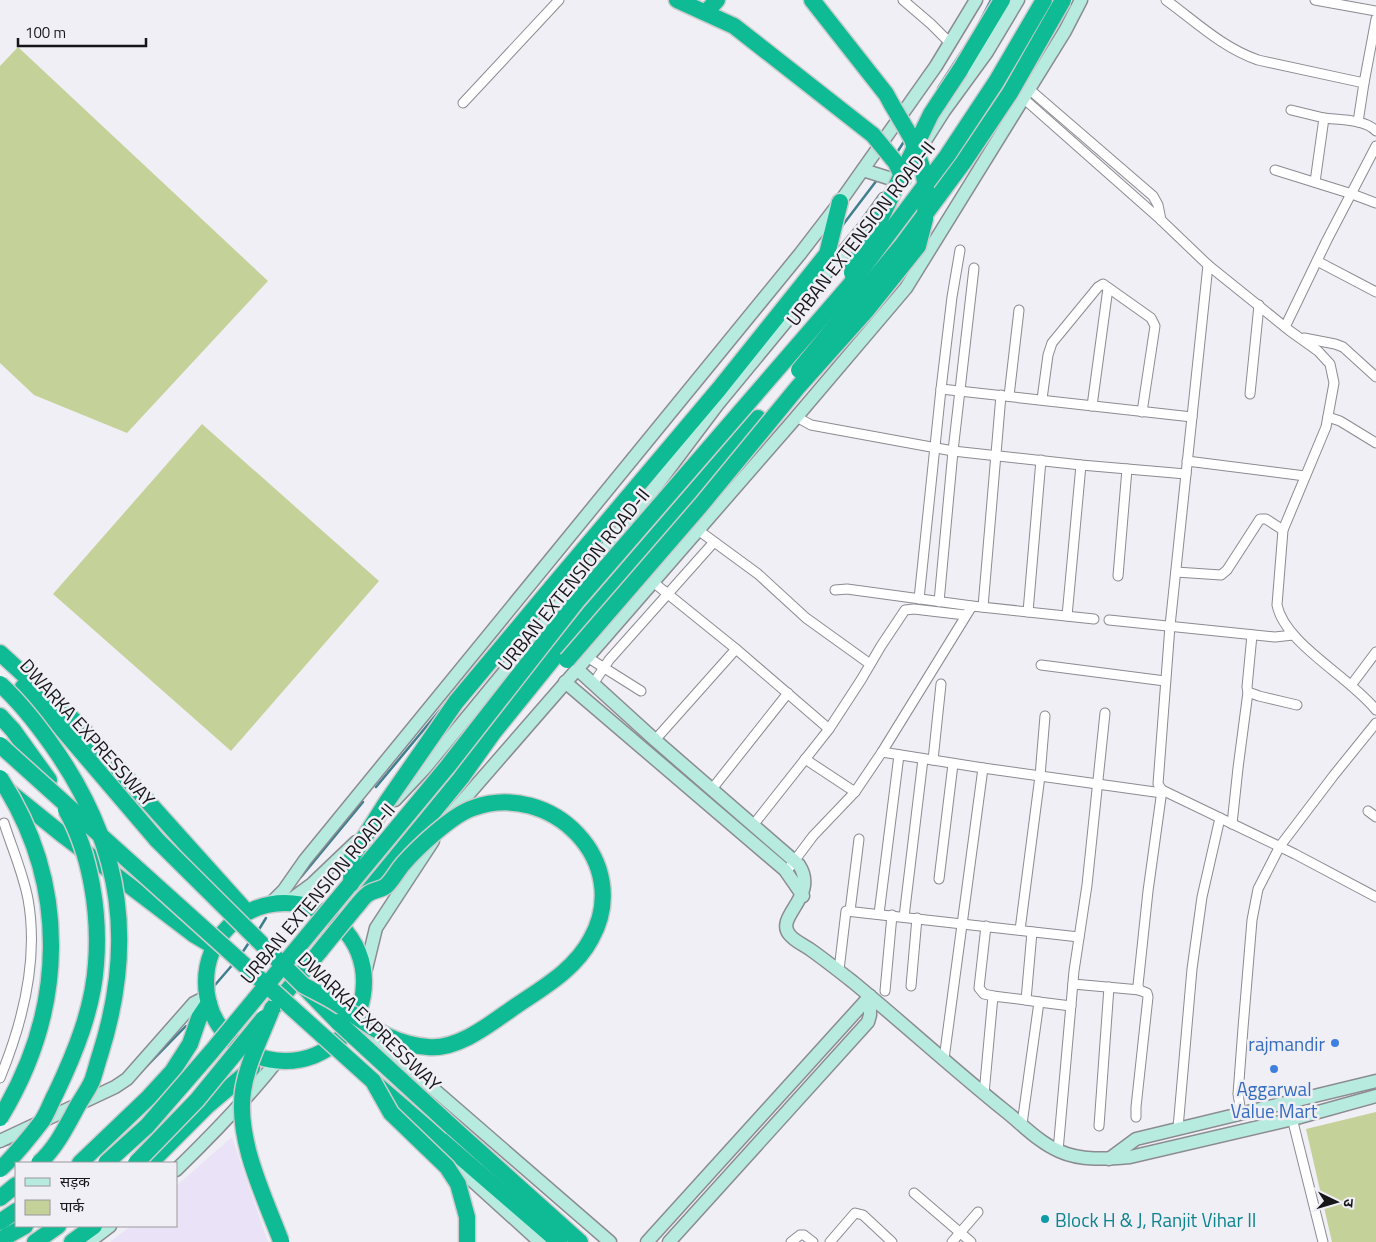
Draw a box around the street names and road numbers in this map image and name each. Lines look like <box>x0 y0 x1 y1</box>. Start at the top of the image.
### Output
street label: URBAN EXTENSION ROAD-II <box>778 134 942 332</box>
street label: URBAN EXTENSION ROAD-II <box>490 481 656 677</box>
street label: DWARKA EXPRESSWAY <box>14 652 163 813</box>
street label: URBAN EXTENSION ROAD-II <box>233 796 401 990</box>
street label: DWARKA EXPRESSWAY <box>292 945 449 1098</box>

